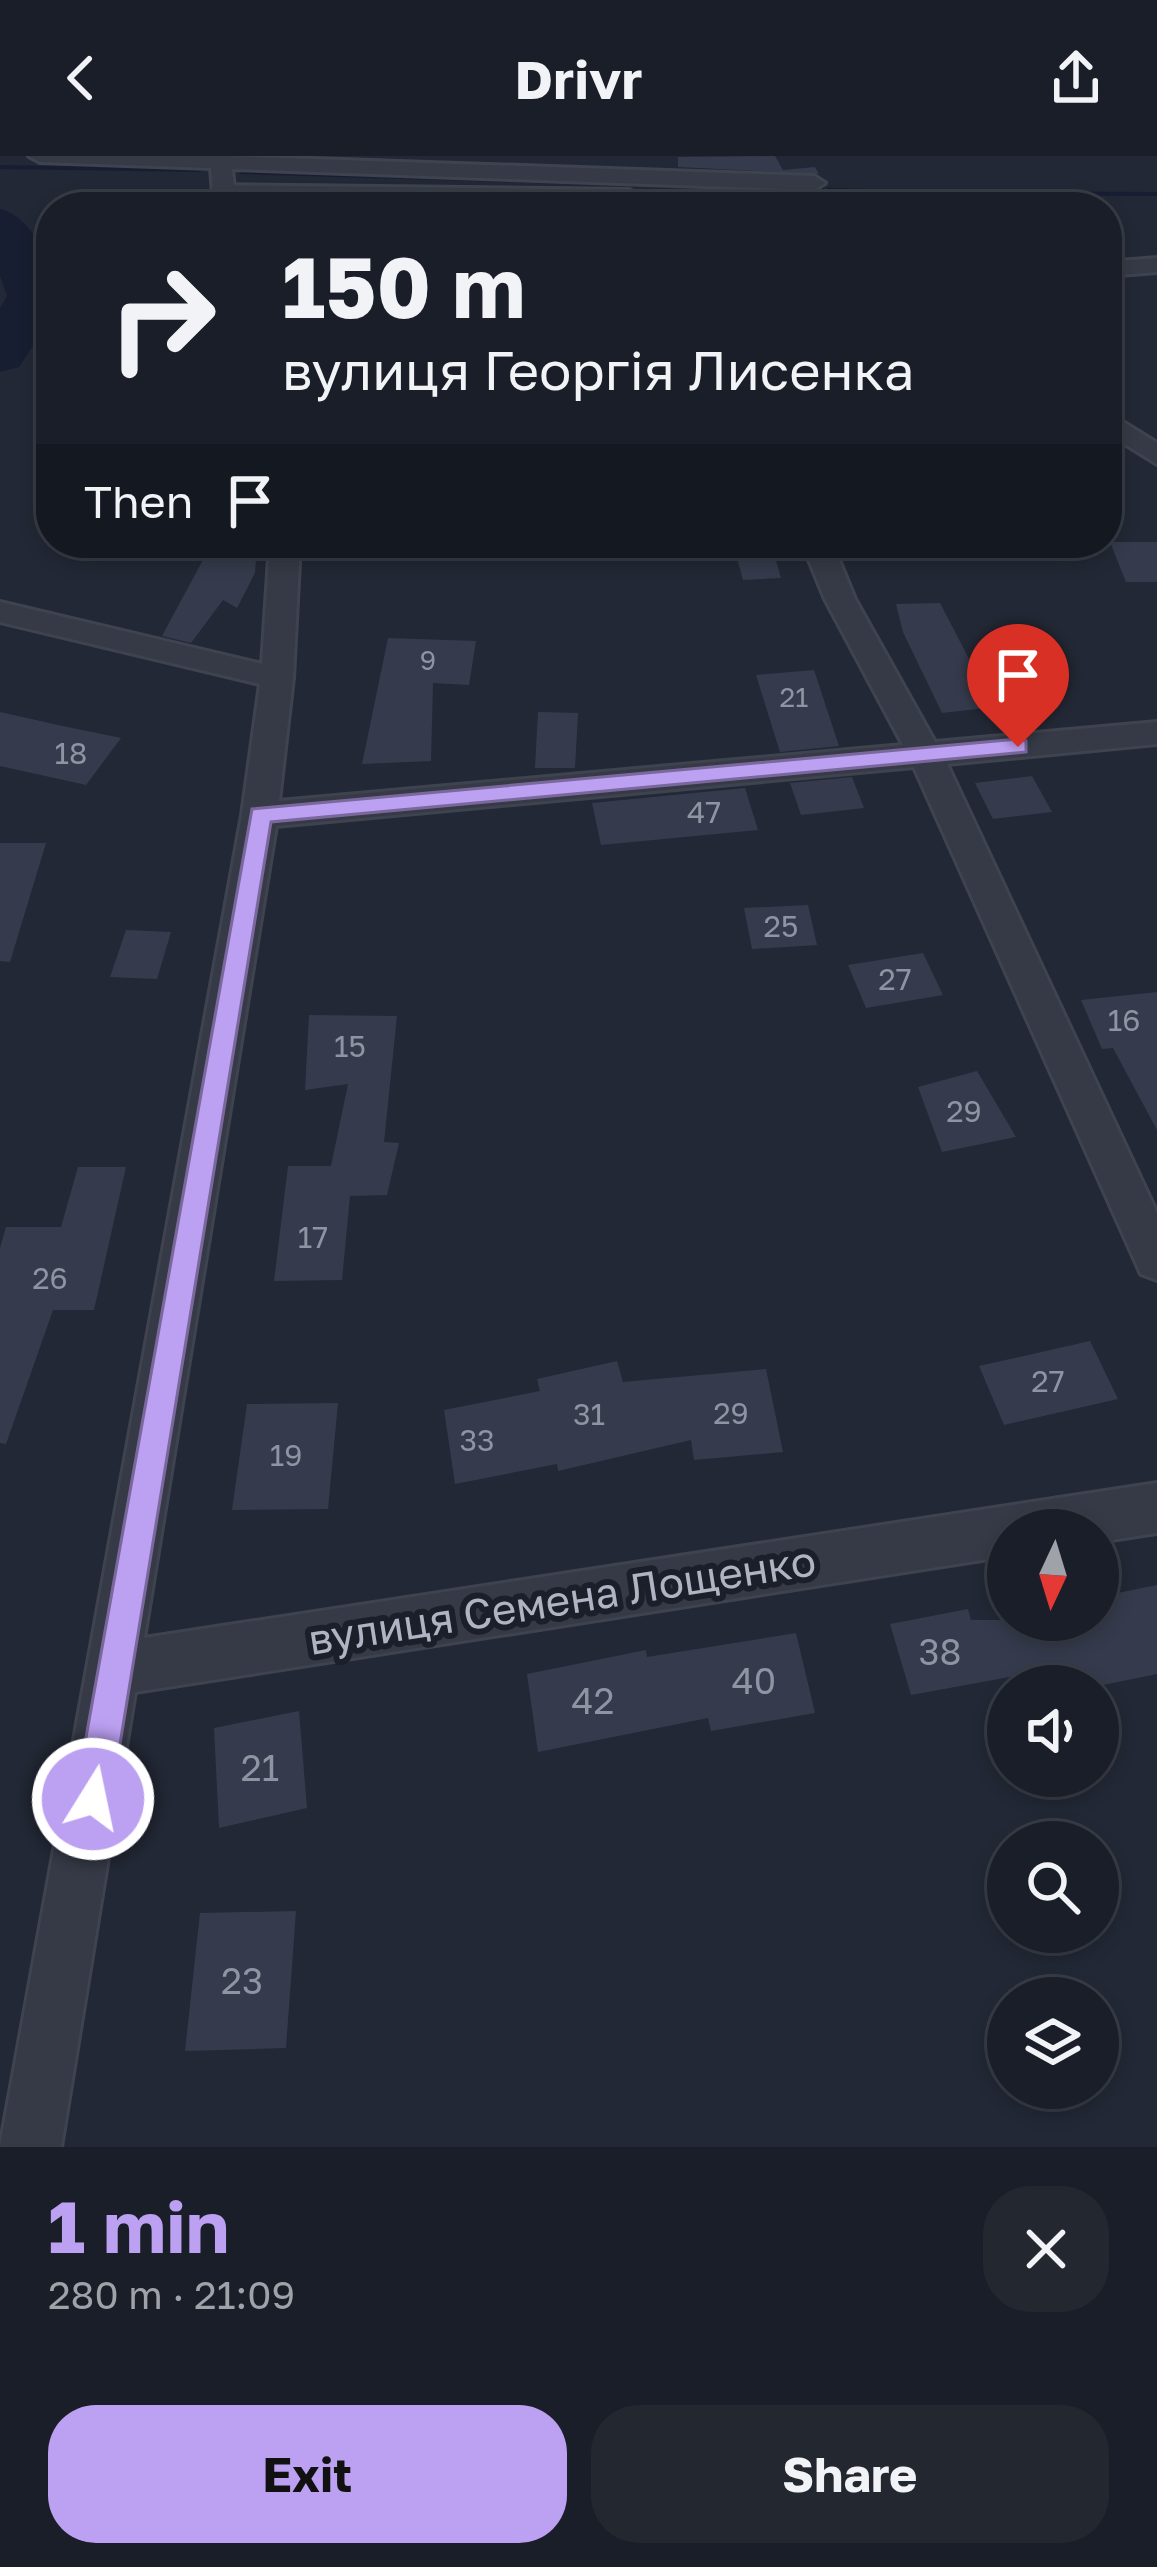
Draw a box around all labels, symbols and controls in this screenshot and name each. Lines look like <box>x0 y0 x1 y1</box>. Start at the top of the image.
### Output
icon: back <box>48 45 114 111</box>
icon: share <box>1043 45 1109 111</box>
text: Drivr <box>515 46 642 111</box>
text: 150 m <box>282 236 526 336</box>
icon: right <box>84 240 240 396</box>
text: вулиця Георгія Лисенка <box>282 337 915 402</box>
icon: arrive <box>217 468 283 534</box>
text: Then <box>84 474 193 528</box>
pin <box>967 624 1069 747</box>
icon: arrive <box>985 642 1051 708</box>
house number: 9 <box>420 644 436 676</box>
house number: 21 <box>780 681 808 713</box>
house number: 18 <box>55 735 87 771</box>
house number: 47 <box>687 794 721 830</box>
house number: 25 <box>764 908 798 944</box>
house number: 27 <box>878 961 912 997</box>
house number: 16 <box>1108 1002 1140 1038</box>
house number: 15 <box>334 1028 366 1064</box>
house number: 29 <box>946 1093 982 1129</box>
house number: 17 <box>298 1219 328 1255</box>
house number: 26 <box>32 1260 68 1296</box>
house number: 27 <box>1031 1363 1065 1399</box>
house number: 29 <box>713 1395 749 1431</box>
house number: 31 <box>573 1396 605 1432</box>
house number: 33 <box>459 1422 495 1458</box>
house number: 19 <box>270 1437 302 1473</box>
north arrow <box>987 1509 1119 1641</box>
map controls <box>987 1509 1119 2109</box>
street label: вулиця Семена Лощенко <box>305 1534 819 1664</box>
house number: 38 <box>918 1630 962 1673</box>
house number: 40 <box>732 1659 776 1702</box>
button: sound <box>987 1665 1119 1797</box>
house number: 42 <box>572 1679 614 1722</box>
position arrow <box>30 1736 156 1862</box>
house number: 21 <box>241 1746 279 1789</box>
button: search <box>987 1821 1119 1953</box>
house number: 23 <box>221 1959 263 2002</box>
button: layers <box>987 1977 1119 2109</box>
text: 1 min <box>48 2182 229 2269</box>
button: close <box>983 2186 1109 2312</box>
text: 280 m · 21:09 <box>48 2271 295 2318</box>
button: Exit <box>48 2405 567 2543</box>
button: Share <box>591 2405 1109 2543</box>

